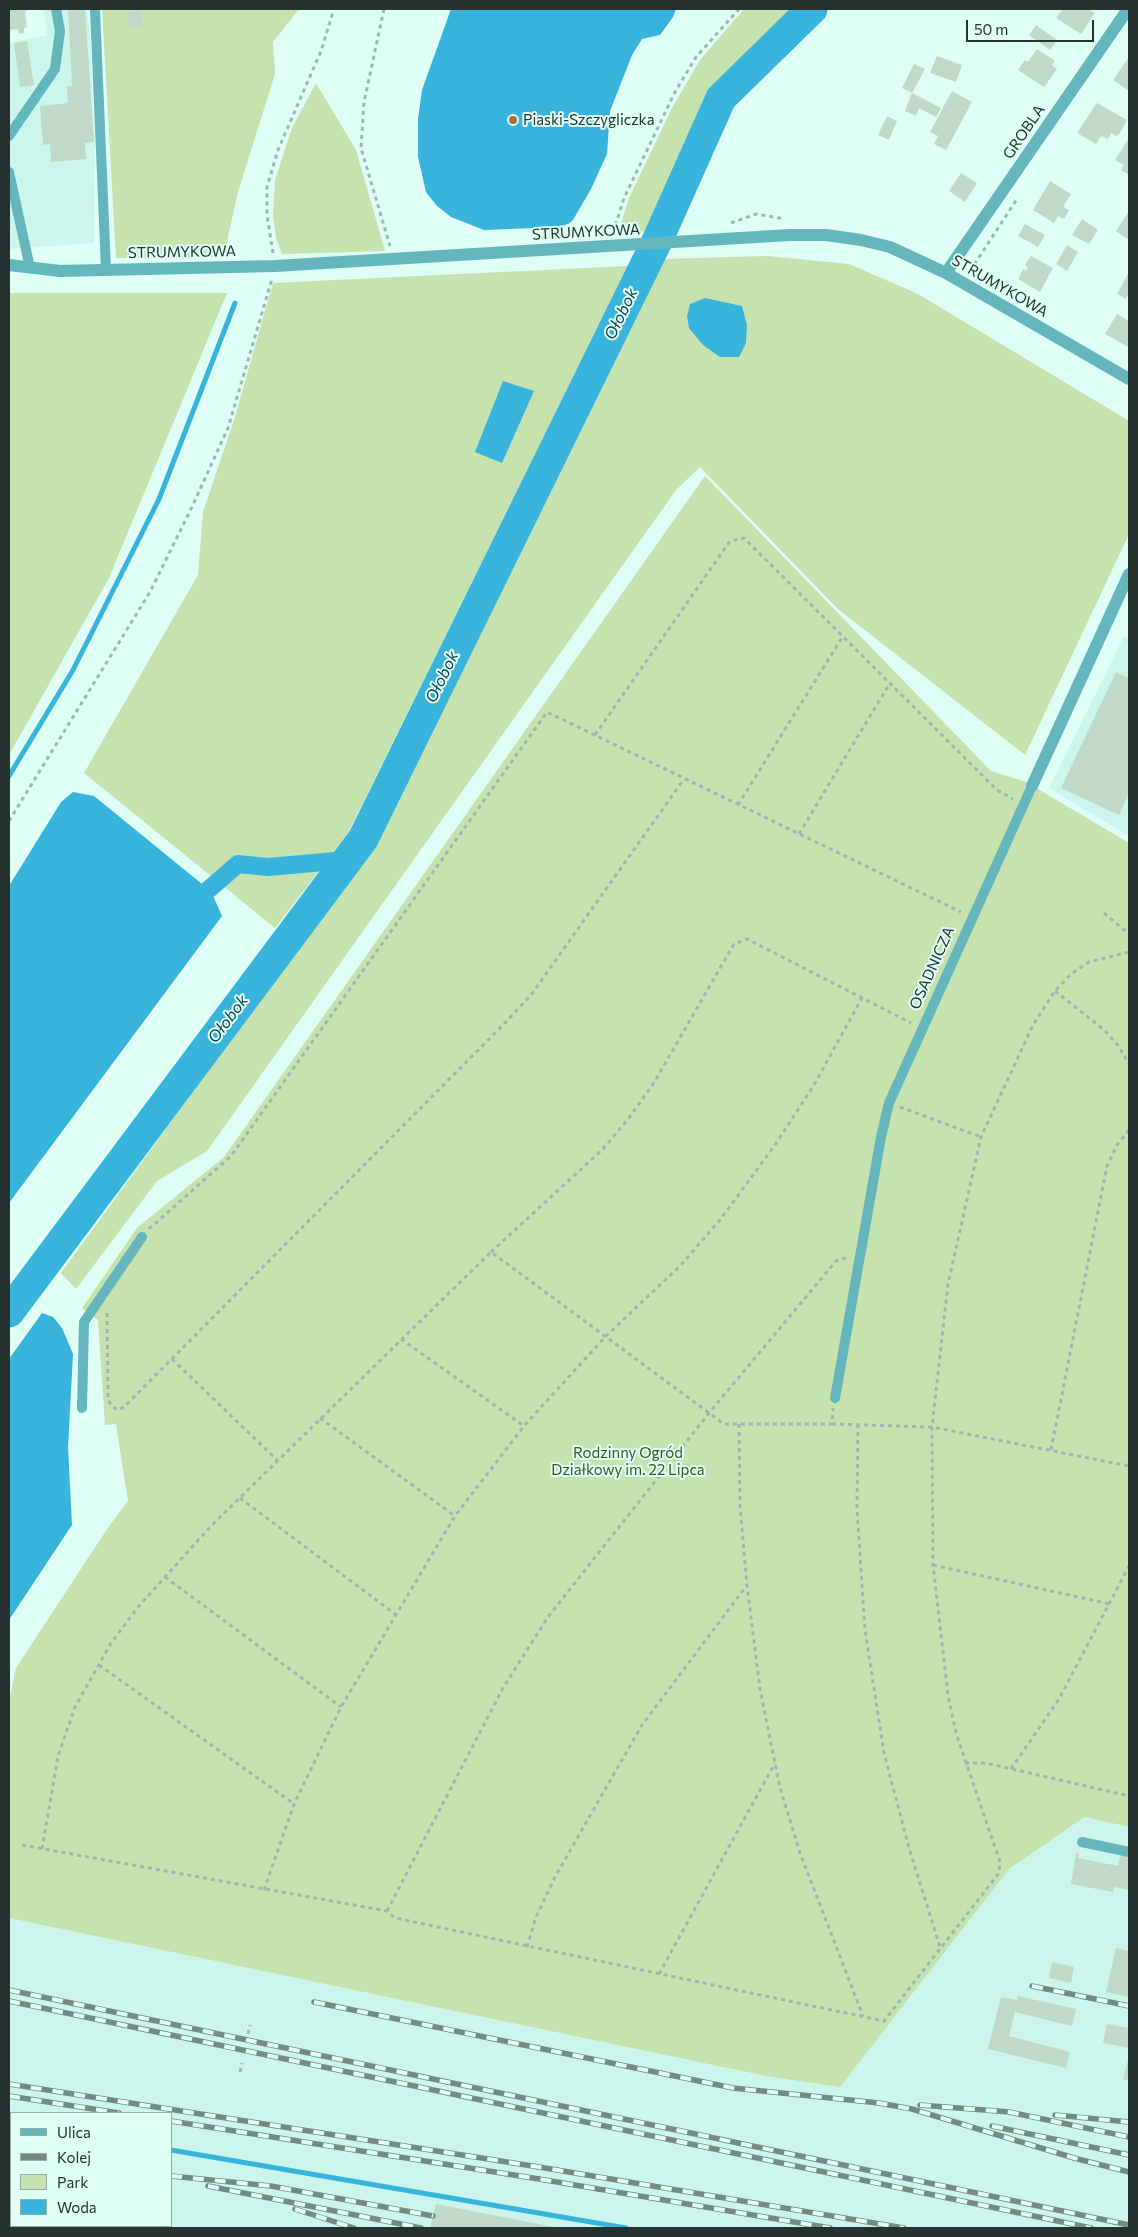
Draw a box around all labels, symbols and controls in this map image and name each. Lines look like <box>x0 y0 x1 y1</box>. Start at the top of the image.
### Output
scale bar <box>968 10 1096 42</box>
text: 50 m <box>974 20 1008 38</box>
street label: GROBLA <box>999 101 1049 163</box>
place label: Piaski-Szczygliczka <box>523 111 655 129</box>
marker: Piaski-Szczygliczka <box>507 114 519 126</box>
street label: STRUMYKOWA <box>532 220 640 244</box>
street label: STRUMYKOWA <box>128 242 236 262</box>
street label: STRUMYKOWA <box>949 251 1051 321</box>
water label: Ołobok <box>600 285 642 343</box>
water label: Ołobok <box>421 648 463 706</box>
street label: OSADNICZA <box>906 924 958 1012</box>
water label: Ołobok <box>204 991 252 1047</box>
park label: Rodzinny Ogród Działkowy im. 22 Lipca <box>551 1444 705 1479</box>
legend <box>10 2112 172 2227</box>
text: Ulica <box>57 2123 91 2141</box>
text: Kolej <box>57 2148 91 2166</box>
text: Park <box>57 2173 88 2191</box>
text: Woda <box>57 2198 97 2216</box>

